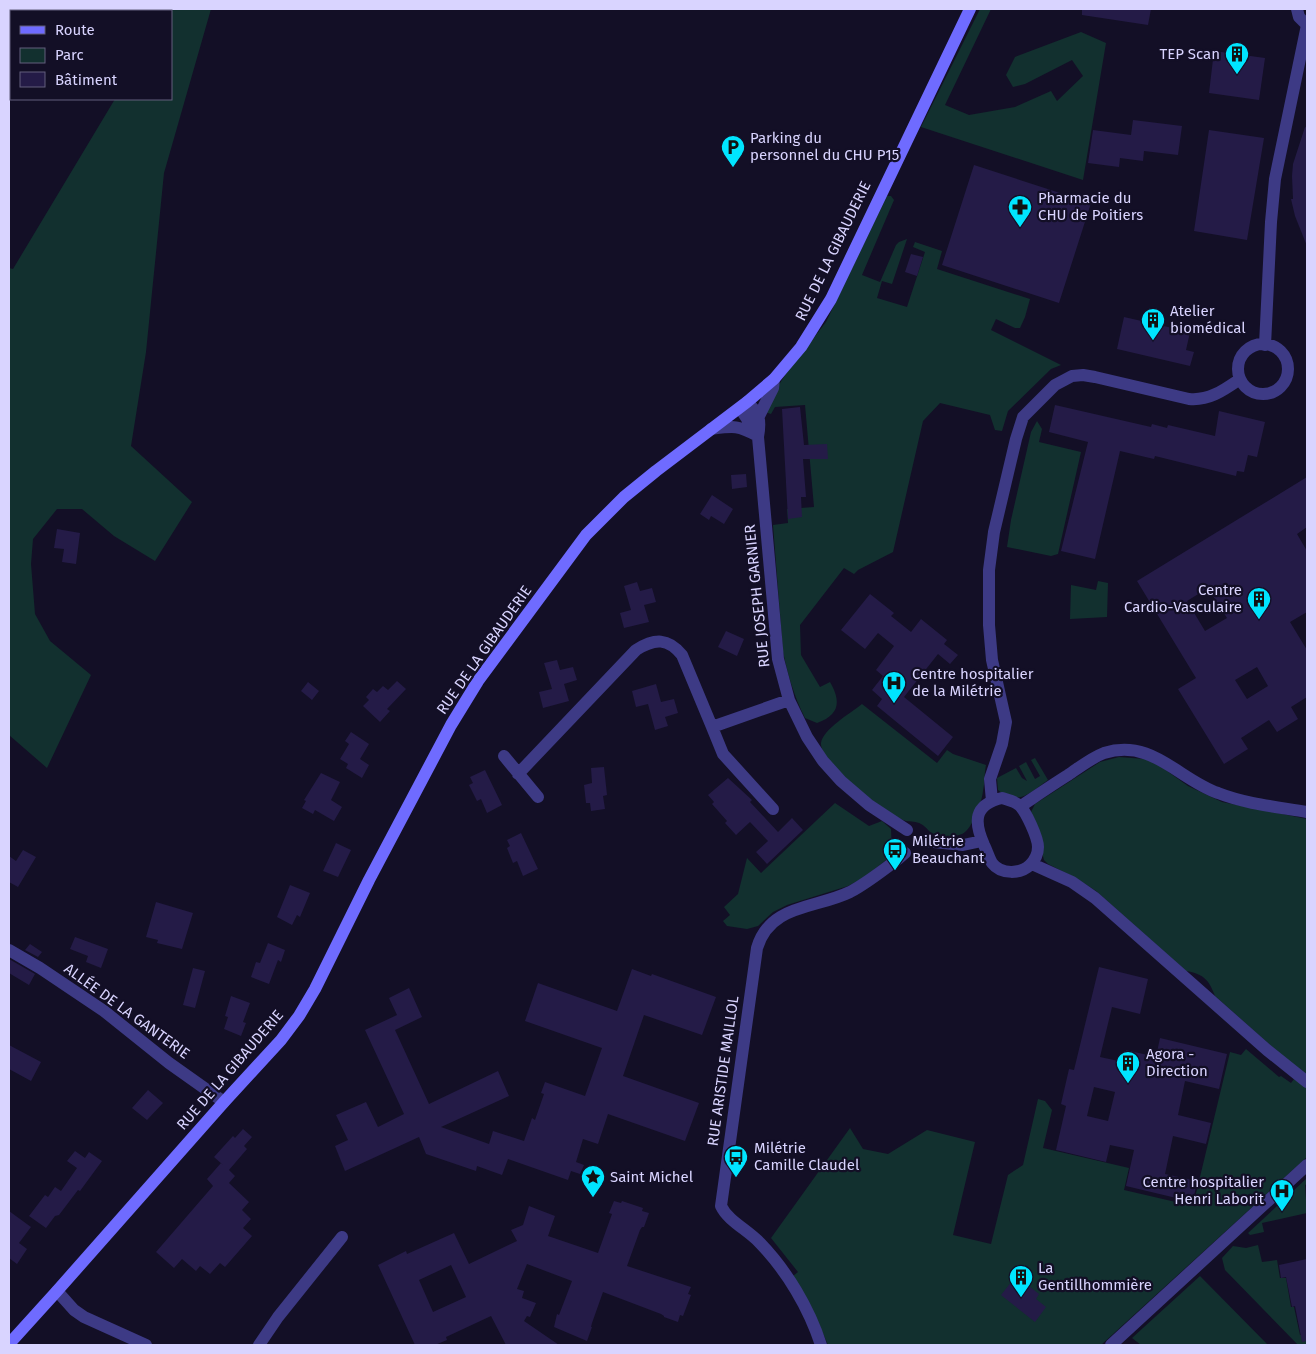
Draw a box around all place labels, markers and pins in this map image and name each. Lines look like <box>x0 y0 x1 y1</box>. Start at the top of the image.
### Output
building icon: TEP Scan <box>1224 41 1250 75</box>
place label: TEP Scan <box>1159 45 1220 63</box>
place label: Parking du personnel du CHU P15 <box>750 129 899 164</box>
parking icon: Parking du personnel du CHU P15 <box>720 134 746 168</box>
place label: Pharmacie du CHU de Poitiers <box>1038 189 1143 224</box>
pharmacy icon: Pharmacie du CHU de Poitiers <box>1007 194 1033 228</box>
place label: Atelier biomédical <box>1170 302 1246 337</box>
building icon: Atelier biomédical <box>1140 307 1166 341</box>
place label: Centre Cardio-Vasculaire <box>1124 581 1242 616</box>
building icon: Centre Cardio-Vasculaire <box>1246 586 1272 620</box>
place label: Centre hospitalier de la Milétrie <box>912 665 1034 700</box>
hospital icon: Centre hospitalier de la Milétrie <box>881 670 907 704</box>
place label: Milétrie Beauchant <box>912 832 985 867</box>
bus stop icon: Milétrie Beauchant <box>882 837 908 871</box>
place label: Agora - Direction <box>1146 1045 1208 1080</box>
building icon: Agora - Direction <box>1115 1050 1141 1084</box>
place label: Milétrie Camille Claudel <box>754 1139 860 1174</box>
bus stop icon: Milétrie Camille Claudel <box>723 1144 749 1178</box>
place icon: Saint Michel <box>580 1164 606 1198</box>
place label: Saint Michel <box>610 1168 694 1186</box>
place label: Centre hospitalier Henri Laborit <box>1142 1173 1265 1208</box>
hospital icon: Centre hospitalier Henri Laborit <box>1269 1178 1295 1212</box>
place label: La Gentillhommière <box>1038 1259 1152 1294</box>
building icon: La Gentillhommière <box>1008 1264 1034 1298</box>

